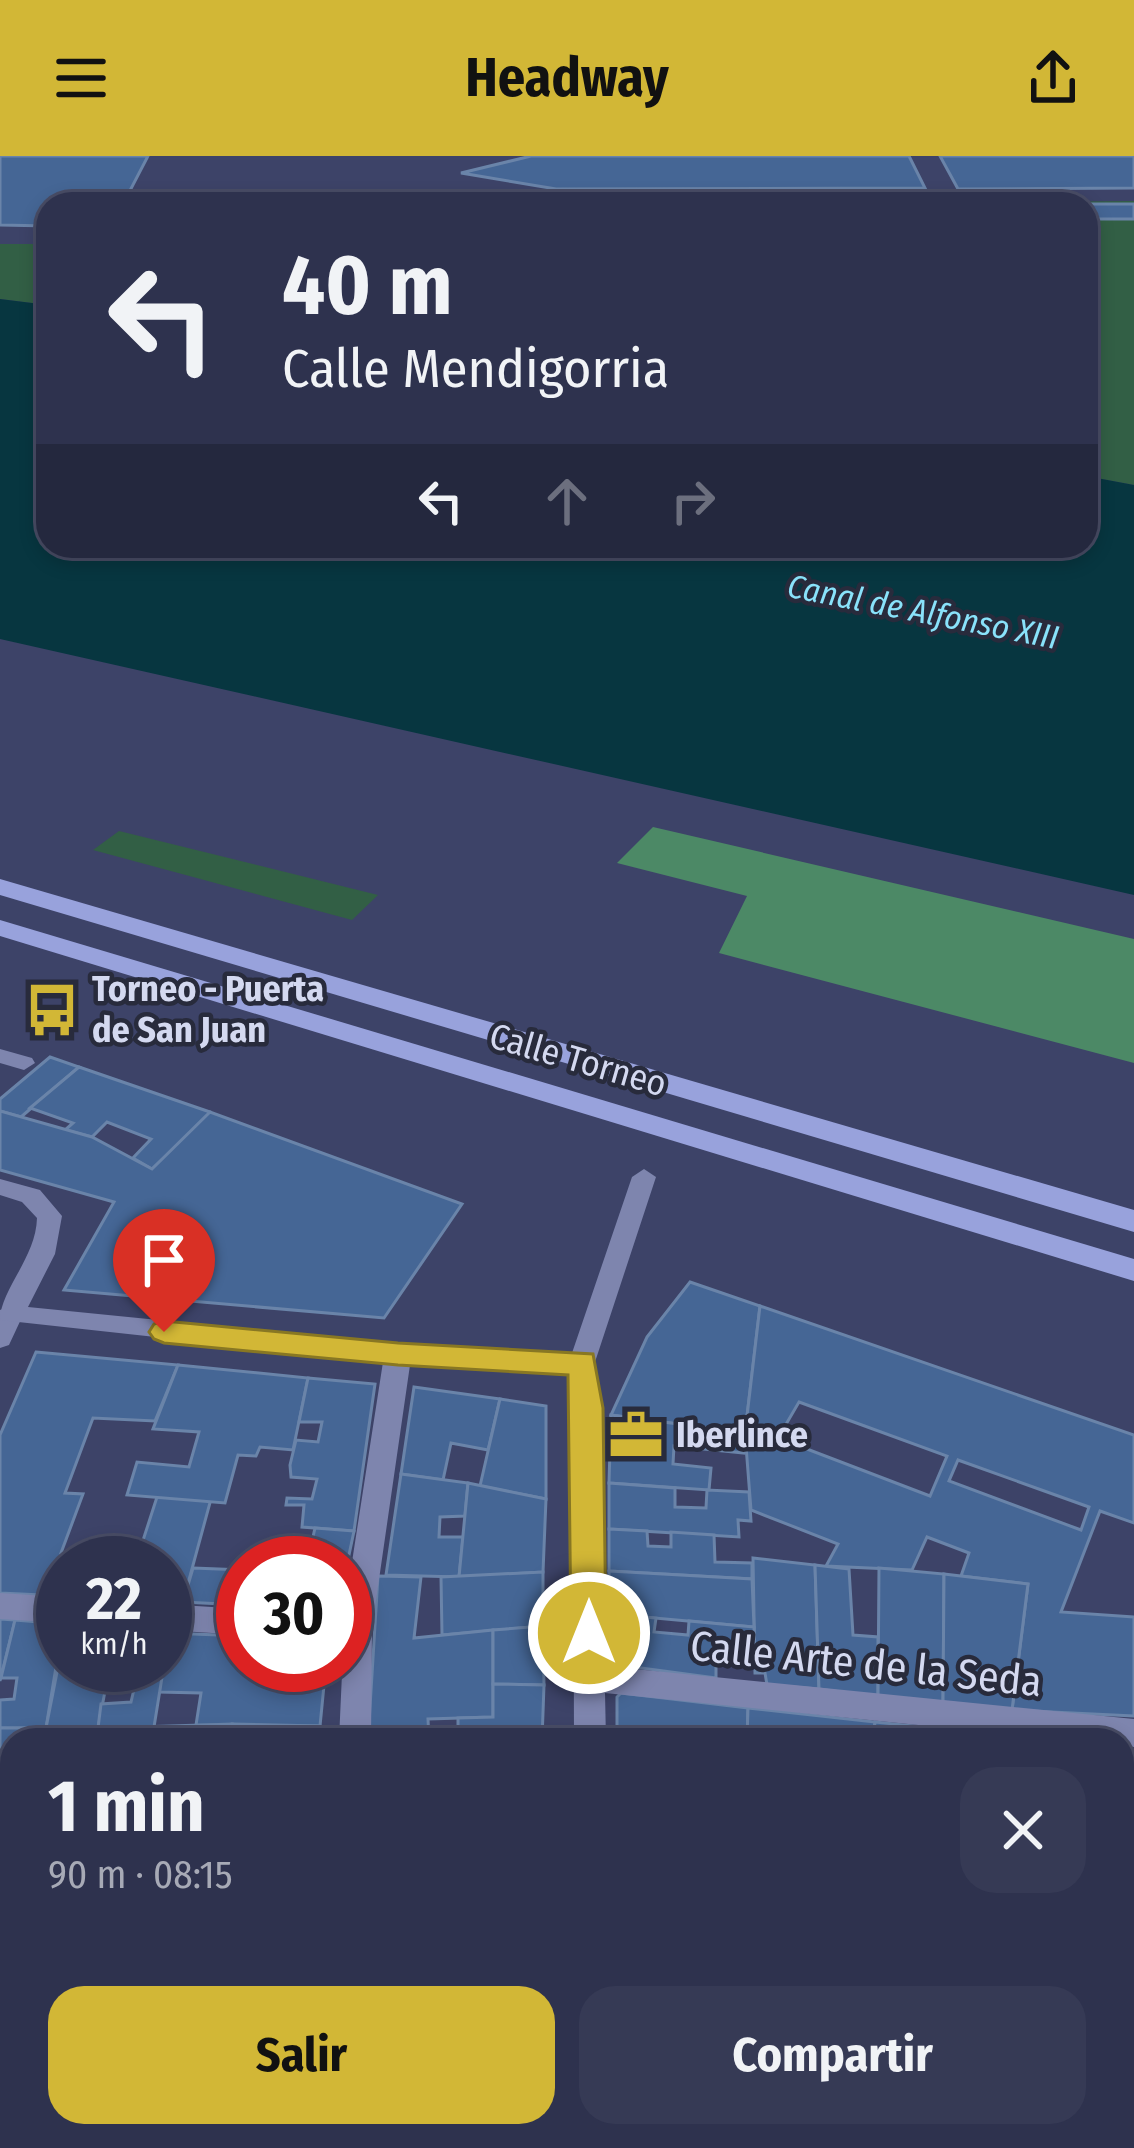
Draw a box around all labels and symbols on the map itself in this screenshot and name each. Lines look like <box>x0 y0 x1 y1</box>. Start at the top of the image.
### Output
water label: Canal de Alfonso XIII <box>784 566 1062 658</box>
place label: Torneo - Puerta de San Juan <box>92 967 324 1052</box>
bus stop icon: Torneo - Puerta de San Juan <box>23 981 81 1039</box>
street label: Calle Torneo <box>484 1014 672 1106</box>
pin <box>113 1209 215 1332</box>
office icon: Iberlince <box>607 1406 665 1464</box>
place label: Iberlince <box>676 1413 808 1457</box>
speed limit sign: 30 <box>216 1536 372 1692</box>
position arrow <box>526 1570 652 1696</box>
street label: Calle Arte de la Seda <box>688 1621 1044 1707</box>

